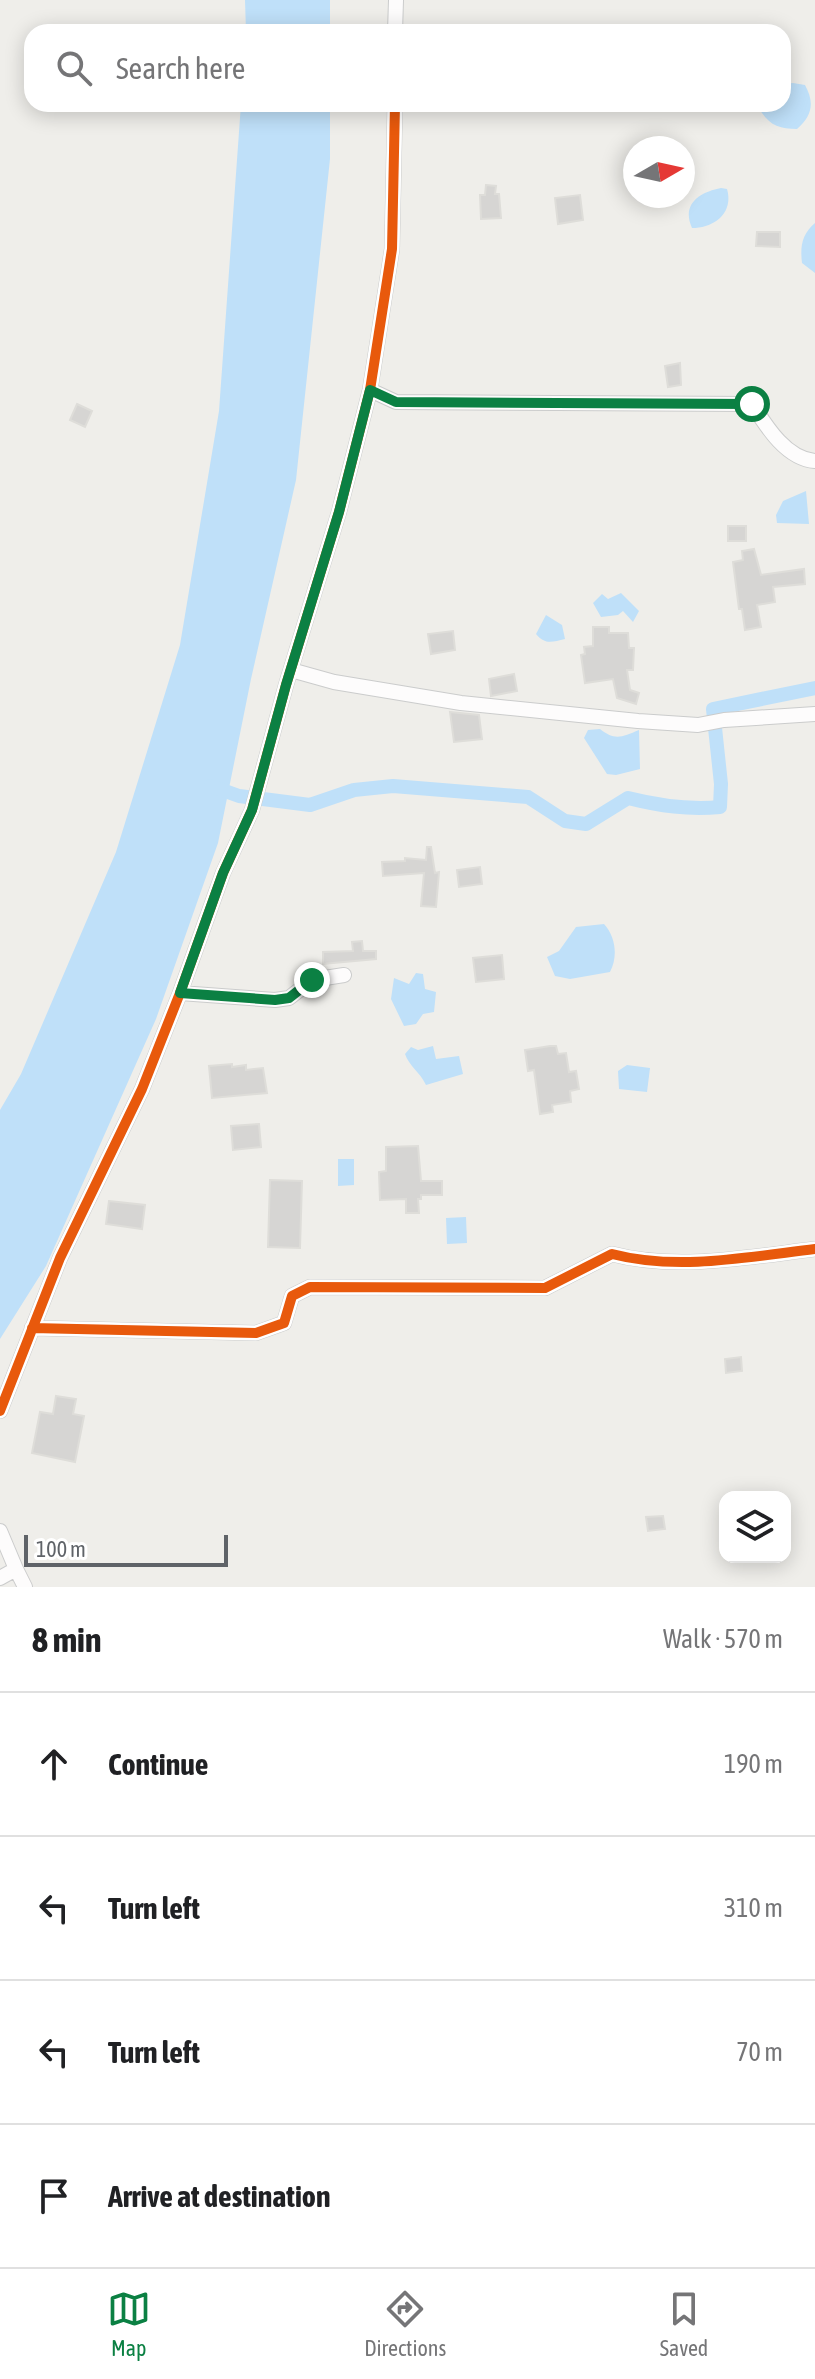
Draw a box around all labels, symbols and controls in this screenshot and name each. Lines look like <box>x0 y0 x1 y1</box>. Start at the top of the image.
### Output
search box <box>24 24 791 112</box>
icon: search <box>52 46 96 90</box>
text: Search here <box>116 51 245 85</box>
north arrow <box>623 136 695 208</box>
route start <box>734 386 770 422</box>
route end <box>294 962 330 998</box>
map controls <box>719 1491 791 1563</box>
button: layers <box>719 1491 791 1563</box>
scale bar <box>24 1531 228 1567</box>
text: 100 m <box>36 1536 86 1562</box>
text: 8 min <box>32 1620 101 1659</box>
text: Walk · 570 m <box>663 1624 783 1654</box>
icon: ahead <box>32 1742 76 1786</box>
text: Continue <box>108 1747 208 1781</box>
text: 190 m <box>724 1749 783 1779</box>
icon: left <box>32 1886 76 1930</box>
text: Turn left <box>108 1891 200 1925</box>
text: 310 m <box>724 1893 783 1923</box>
icon: left <box>32 2030 76 2074</box>
text: Turn left <box>108 2035 200 2069</box>
text: 70 m <box>736 2037 783 2067</box>
icon: arrive <box>32 2174 76 2218</box>
text: Arrive at destination <box>108 2179 330 2213</box>
tab: Map <box>107 2287 151 2361</box>
tab: Directions <box>364 2287 446 2361</box>
tab: Saved <box>660 2287 708 2361</box>

